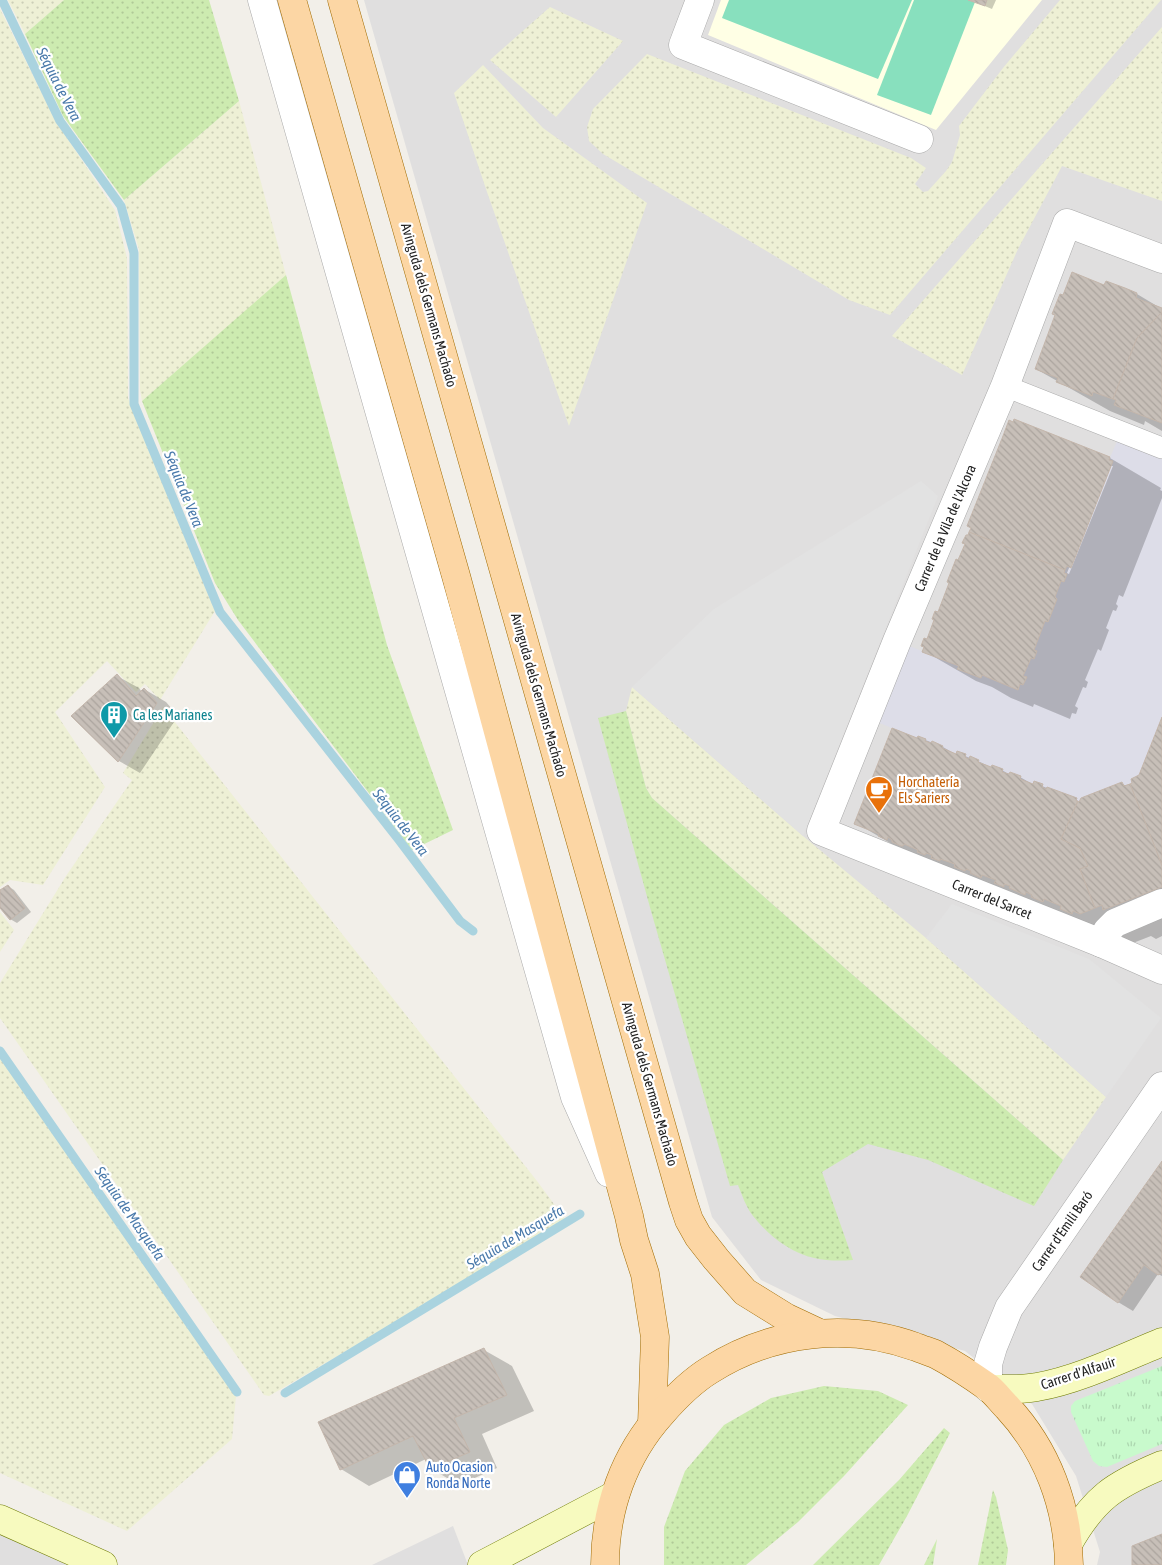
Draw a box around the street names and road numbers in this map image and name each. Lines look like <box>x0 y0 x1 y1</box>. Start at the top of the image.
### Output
street label: Avinguda dels Germans Machado <box>398 221 460 389</box>
street label: Carrer de la Vila de l'Alcora <box>911 462 979 594</box>
street label: Avinguda dels Germans Machado <box>508 611 570 779</box>
street label: Carrer del Sarcet <box>950 876 1034 922</box>
street label: Avinguda dels Germans Machado <box>619 1000 681 1168</box>
street label: Carrer d'Emili Baró <box>1028 1188 1096 1274</box>
street label: Carrer d'Alfauir <box>1039 1353 1118 1393</box>

